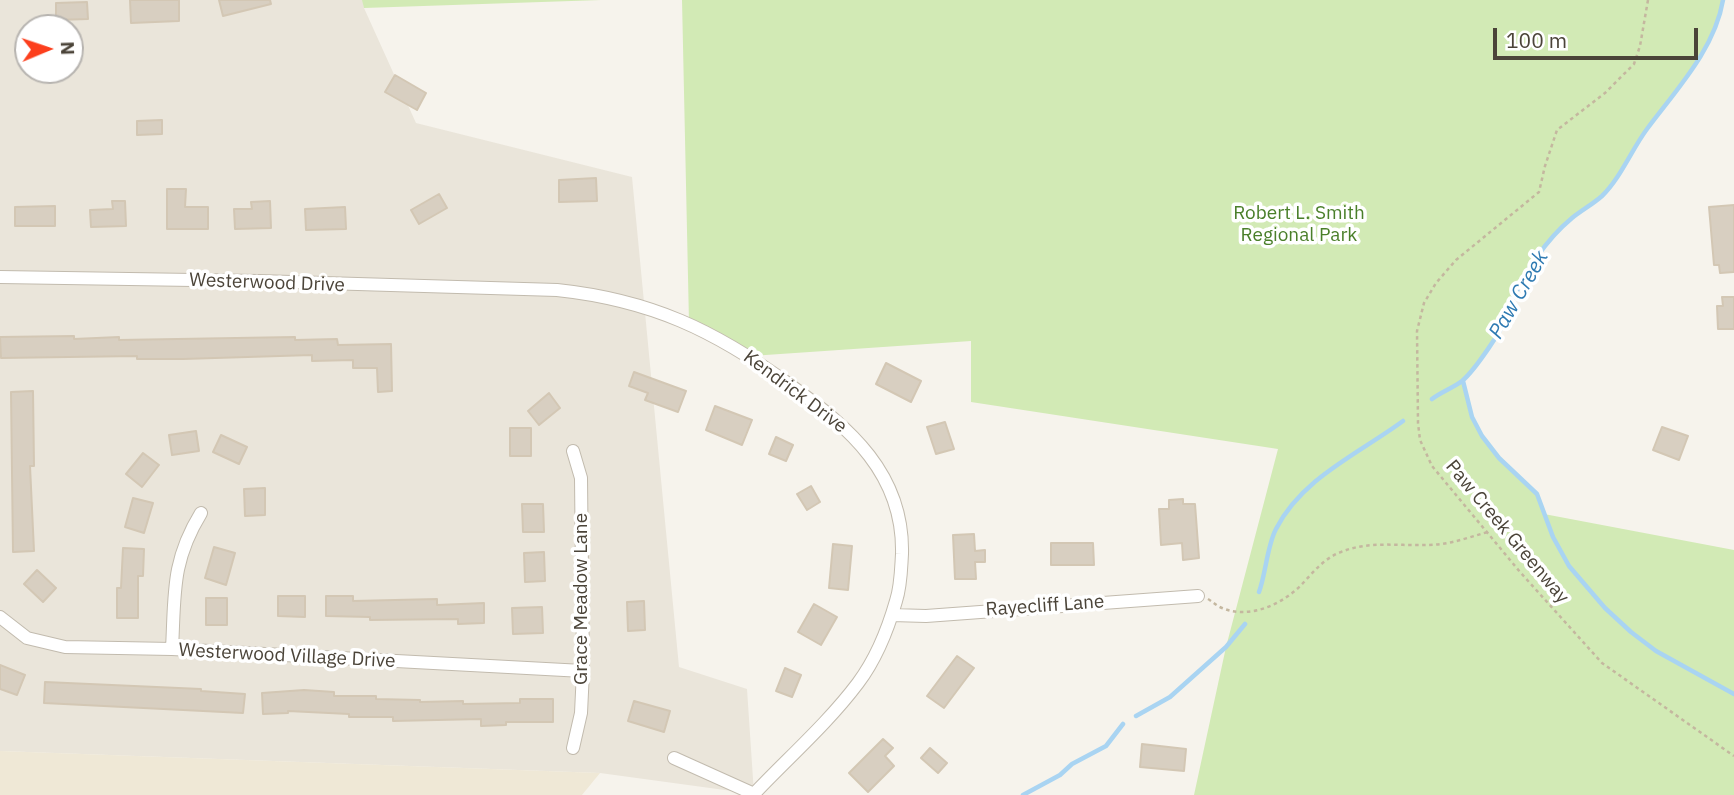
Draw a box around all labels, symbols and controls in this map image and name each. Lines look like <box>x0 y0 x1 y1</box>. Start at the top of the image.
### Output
north arrow <box>14 14 84 84</box>
scale bar <box>1496 14 1701 58</box>
text: 100 m <box>1506 26 1567 54</box>
text: N <box>56 41 80 56</box>
park label: Robert L. Smith Regional Park <box>1233 203 1365 247</box>
water label: Paw Creek <box>1484 247 1554 343</box>
street label: Westerwood Drive <box>189 269 345 297</box>
street label: Kendrick Drive <box>739 346 851 438</box>
street label: Paw Creek Greenway <box>1440 456 1574 608</box>
street label: Grace Meadow Lane <box>571 513 593 685</box>
street label: Rayecliff Lane <box>985 590 1105 622</box>
street label: Westerwood Village Drive <box>178 639 396 673</box>

